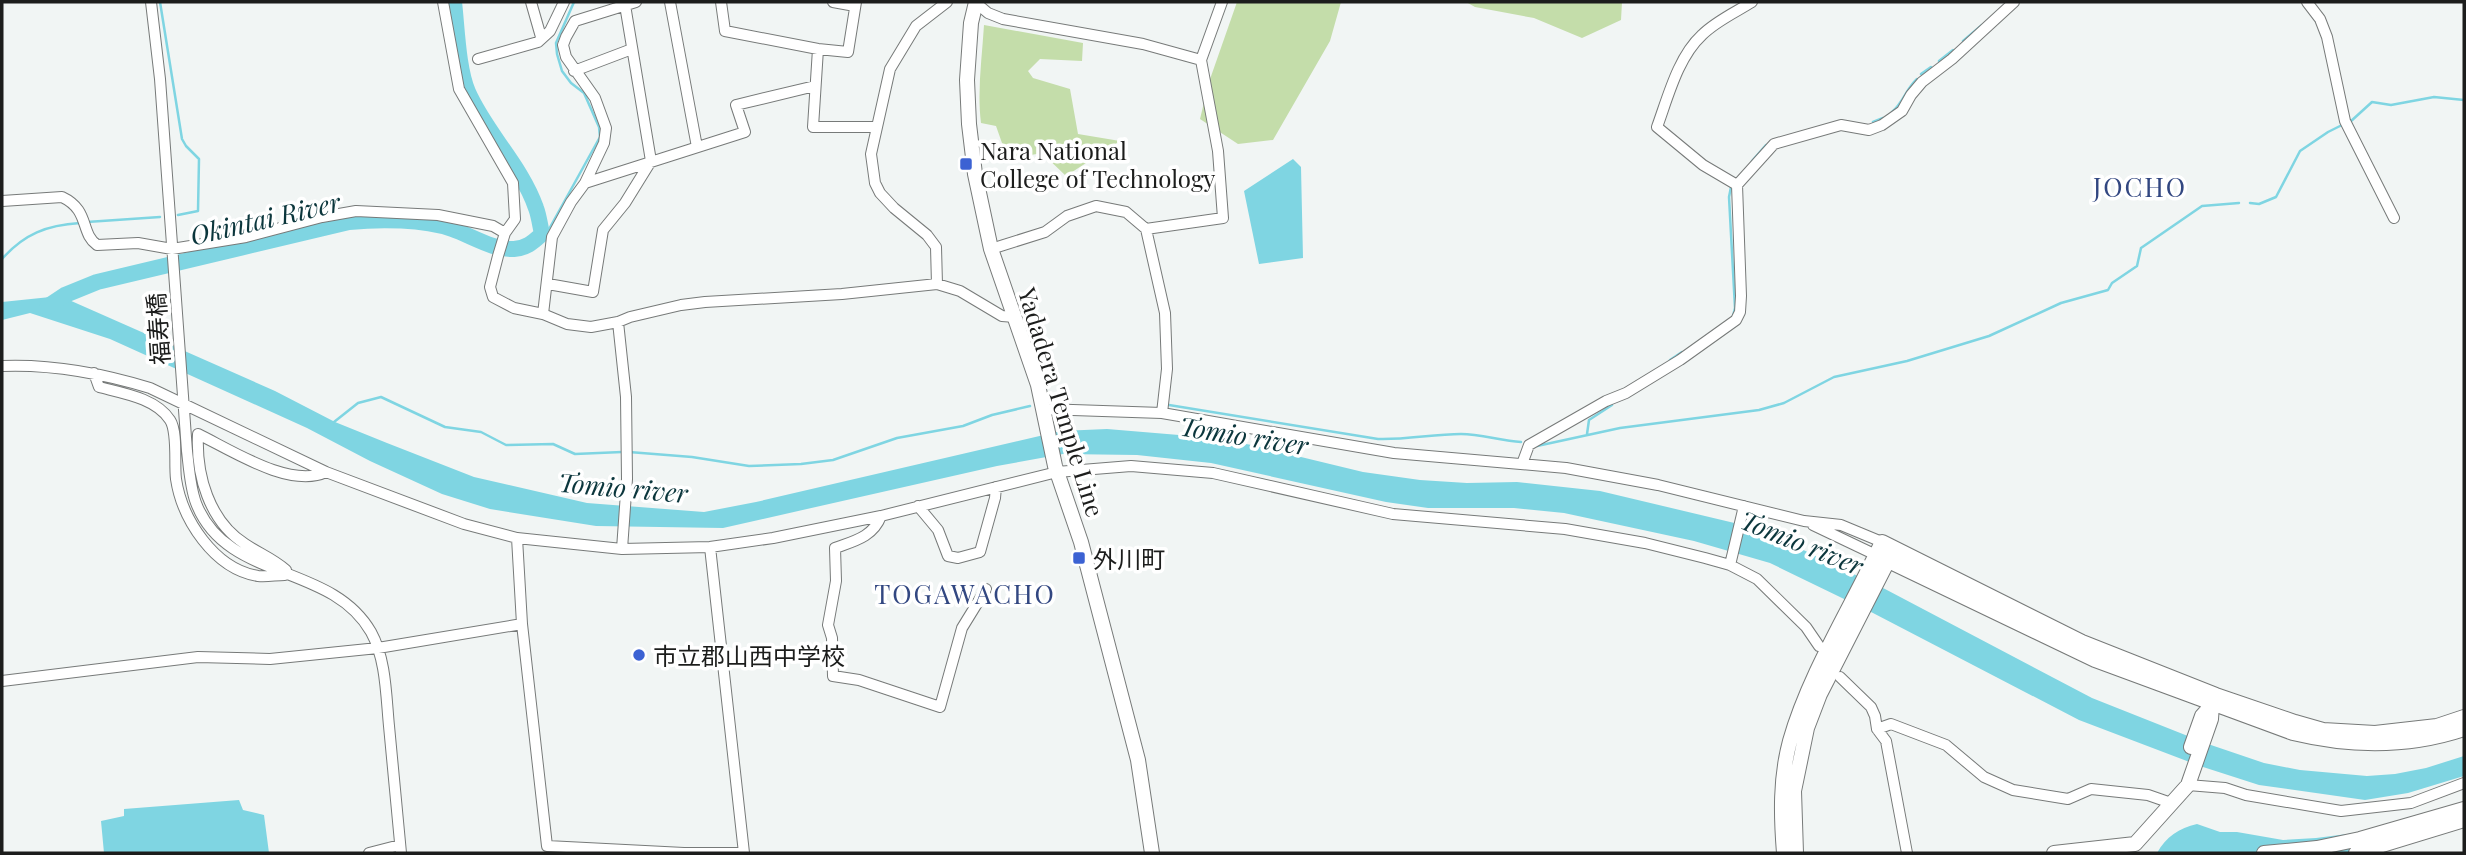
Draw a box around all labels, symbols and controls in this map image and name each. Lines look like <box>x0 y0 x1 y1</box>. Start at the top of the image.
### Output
place label: Nara National College of Technology <box>980 134 1215 194</box>
marker: Nara National College of Technology <box>958 156 974 172</box>
district label: JOCHO <box>2092 169 2187 204</box>
water label: Okintai River <box>186 184 344 252</box>
street label: Yadadera Temple Line <box>1012 283 1112 520</box>
street label: 福寿橋 <box>139 292 175 366</box>
water label: Tomio river <box>1177 408 1312 463</box>
water label: Tomio river <box>557 464 690 510</box>
water label: Tomio river <box>1735 501 1870 583</box>
place label: 外川町 <box>1093 542 1165 574</box>
marker: 外川町 <box>1071 550 1087 566</box>
district label: TOGAWACHO <box>874 576 1056 611</box>
place label: 市立郡山西中学校 <box>653 639 845 671</box>
marker: 市立郡山西中学校 <box>631 647 647 663</box>

